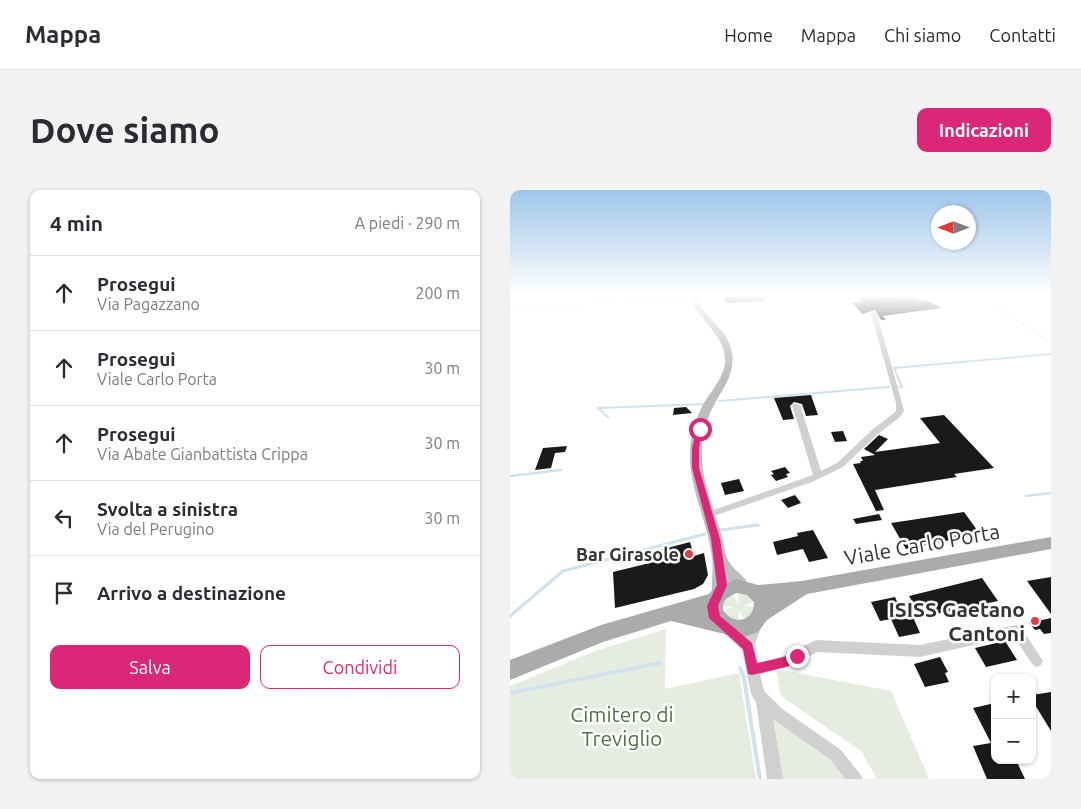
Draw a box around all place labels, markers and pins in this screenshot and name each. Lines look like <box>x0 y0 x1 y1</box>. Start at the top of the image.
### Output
place label: Bar Girasole <box>576 544 679 564</box>
marker: Bar Girasole <box>683 548 695 560</box>
place label: ISISS Gaetano Cantoni <box>889 597 1025 645</box>
marker: ISISS Gaetano Cantoni <box>1029 615 1041 627</box>

